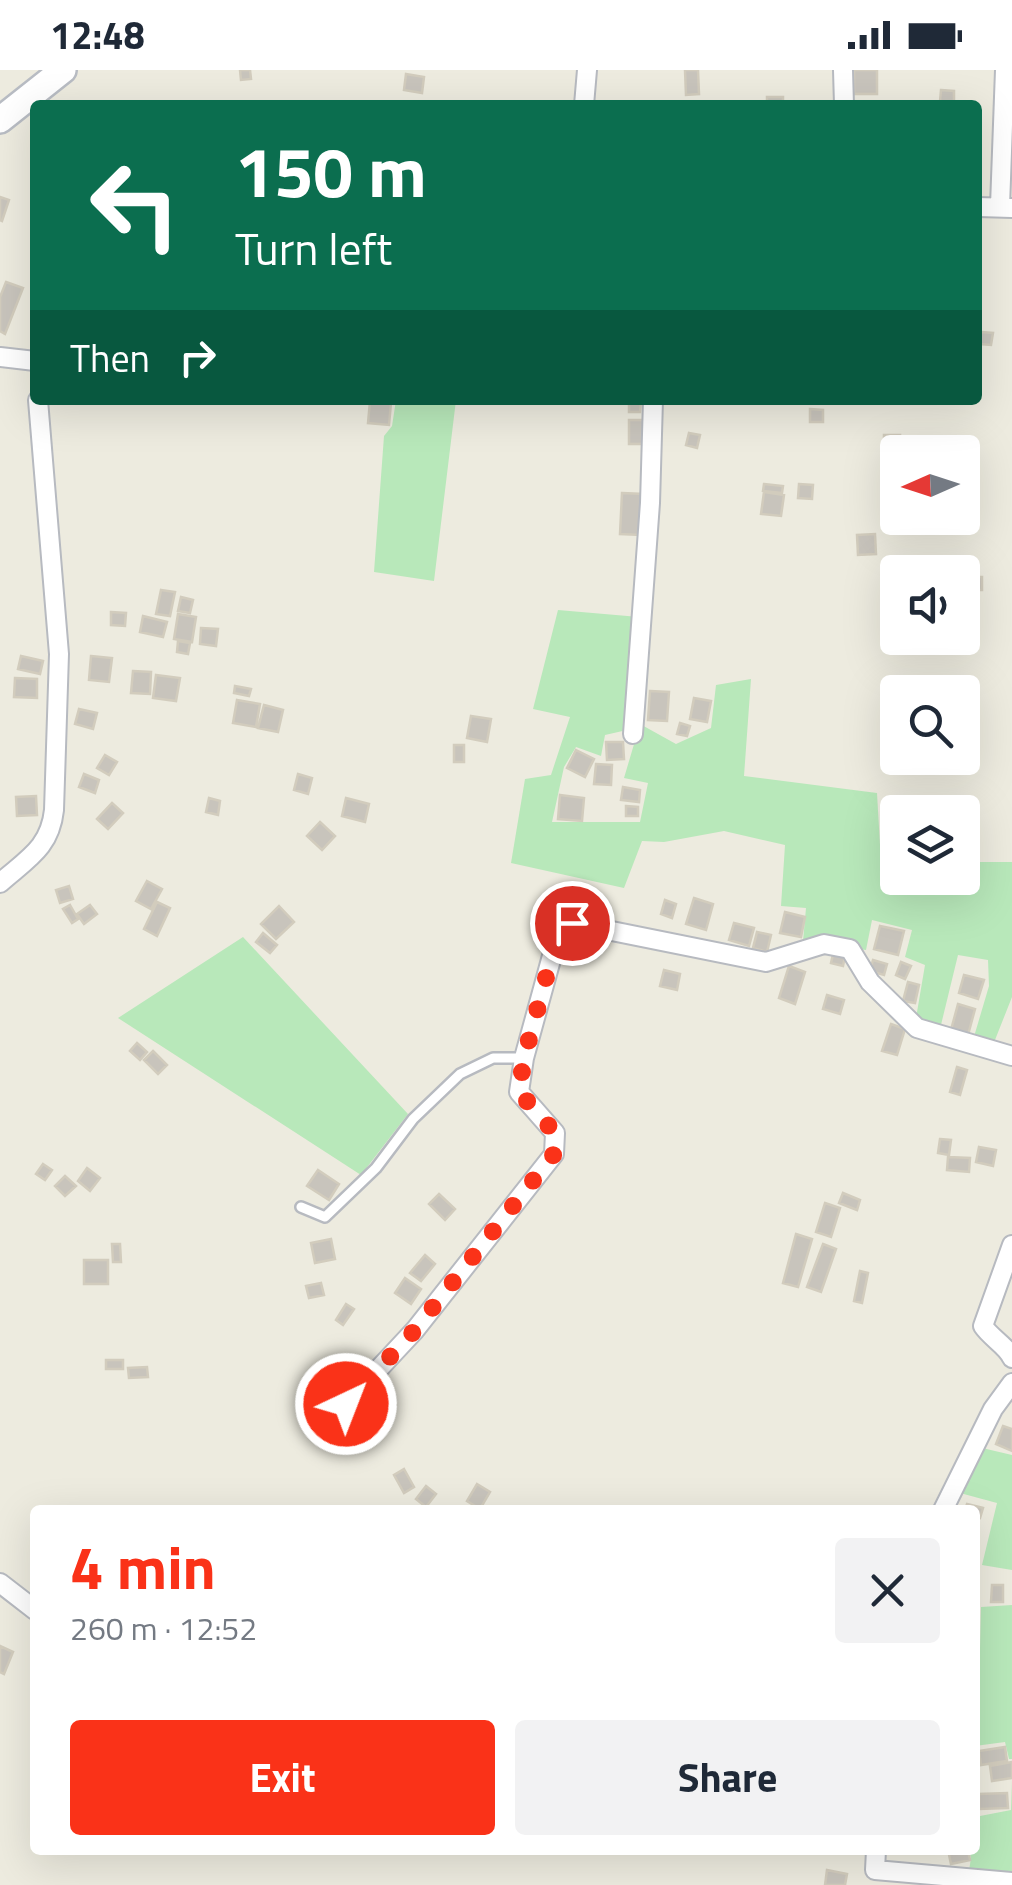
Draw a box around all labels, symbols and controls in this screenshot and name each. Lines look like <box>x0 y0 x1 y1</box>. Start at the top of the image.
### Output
text: 12:48 <box>50 6 145 64</box>
text: 150 m <box>235 118 427 224</box>
icon: left <box>70 140 200 270</box>
text: Turn left <box>235 214 392 282</box>
text: Then <box>70 329 150 387</box>
icon: right <box>170 330 225 385</box>
north arrow <box>880 435 980 535</box>
map controls <box>880 435 980 895</box>
button: sound <box>880 555 980 655</box>
button: search <box>880 675 980 775</box>
button: layers <box>880 795 980 895</box>
pin <box>530 881 615 966</box>
icon: arrive <box>545 896 600 951</box>
position arrow <box>294 1352 398 1456</box>
text: 4 min <box>70 1521 216 1612</box>
button: close <box>835 1538 940 1643</box>
text: 260 m · 12:52 <box>70 1604 257 1652</box>
button: Exit <box>70 1720 495 1835</box>
button: Share <box>515 1720 940 1835</box>

